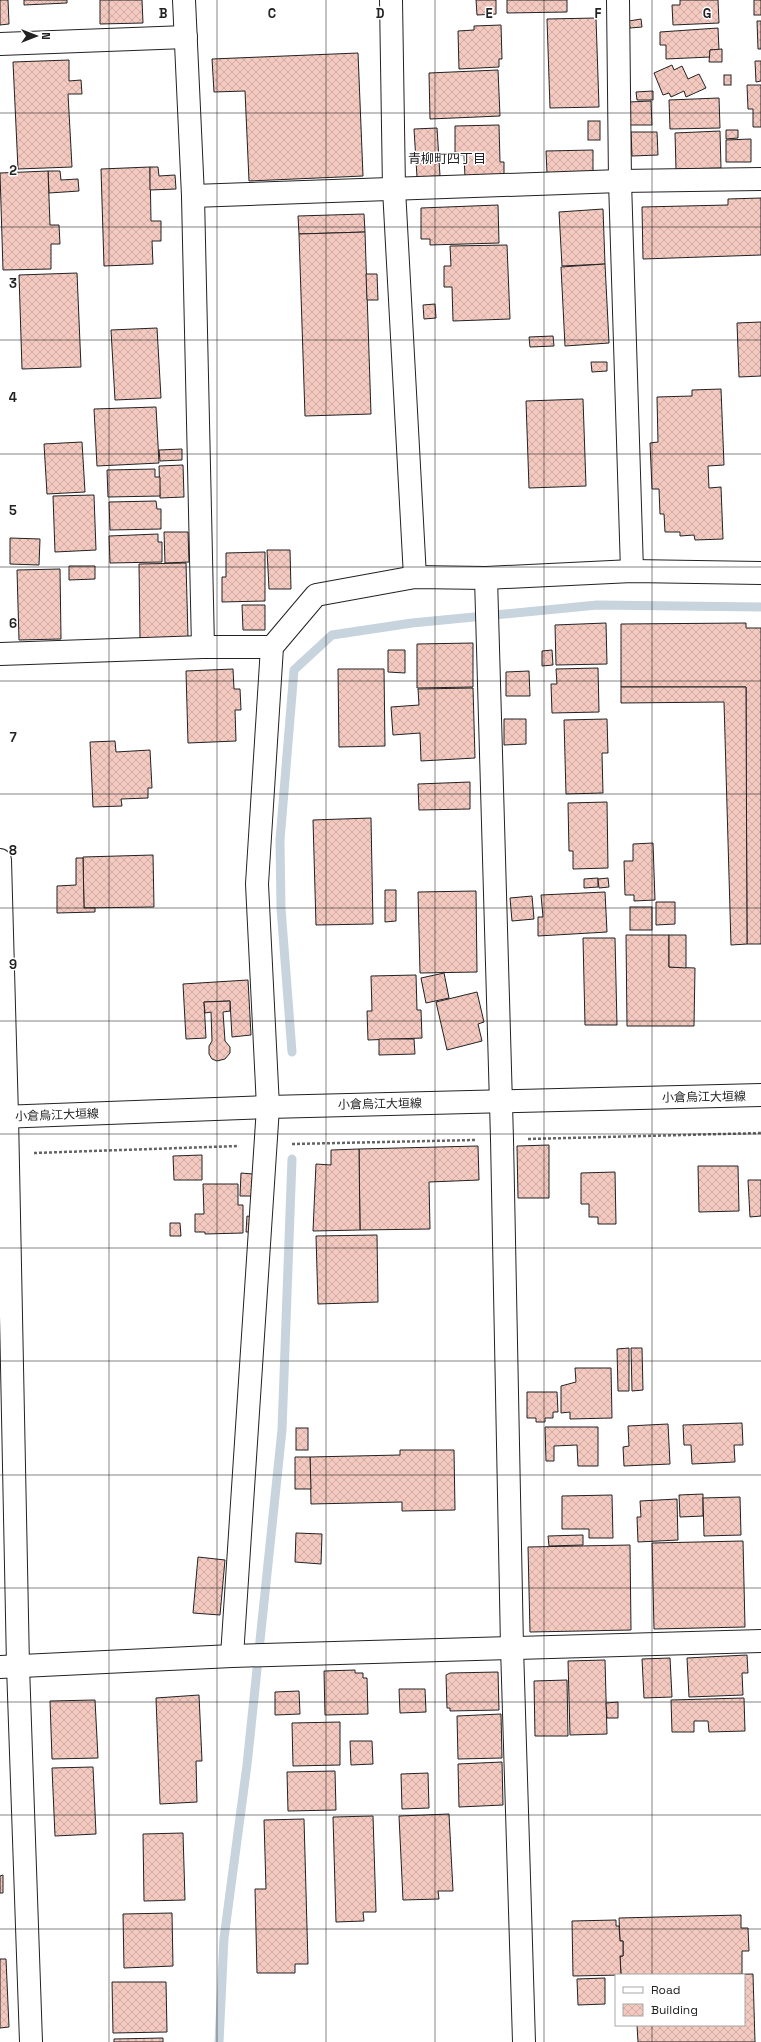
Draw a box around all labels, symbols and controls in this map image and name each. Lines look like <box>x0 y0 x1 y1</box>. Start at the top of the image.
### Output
text: B <box>159 5 168 22</box>
text: C <box>268 5 276 22</box>
text: D <box>376 5 385 22</box>
text: E <box>485 5 493 22</box>
text: F <box>595 5 602 22</box>
text: G <box>703 5 711 22</box>
north arrow <box>16 16 56 56</box>
text: N <box>39 32 53 40</box>
district label: 青柳町四丁目 <box>408 150 486 167</box>
text: 2 <box>9 162 17 179</box>
text: 3 <box>9 275 17 292</box>
text: 4 <box>9 389 17 406</box>
text: 5 <box>9 502 17 519</box>
text: 6 <box>9 615 17 632</box>
text: 7 <box>9 729 17 746</box>
text: 8 <box>9 842 17 859</box>
text: 9 <box>9 956 17 973</box>
street label: 小倉烏江大垣線 <box>662 1088 746 1106</box>
street label: 小倉烏江大垣線 <box>338 1095 422 1113</box>
street label: 小倉烏江大垣線 <box>15 1106 99 1124</box>
legend <box>615 1974 745 2026</box>
text: Road <box>651 1982 680 1998</box>
text: Building <box>651 2002 698 2018</box>

